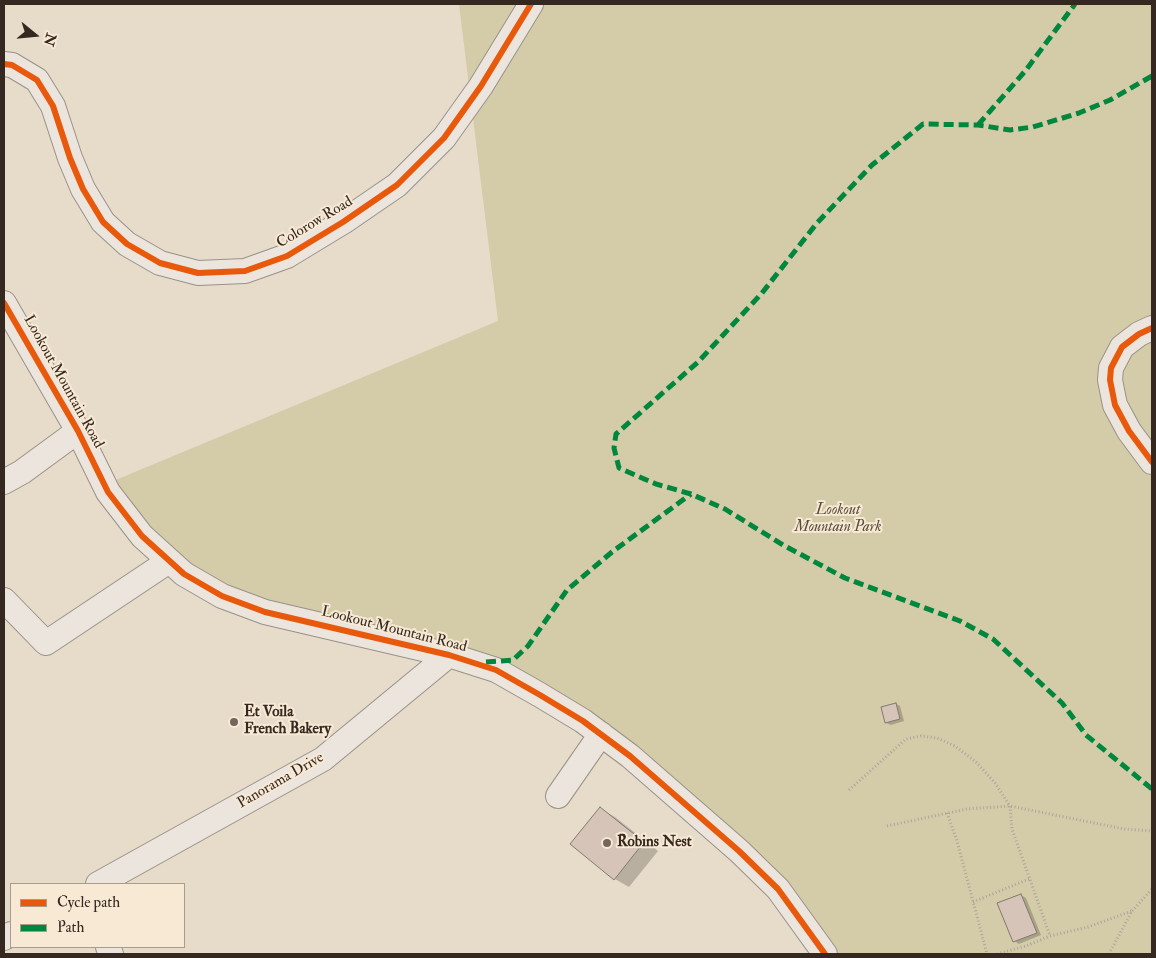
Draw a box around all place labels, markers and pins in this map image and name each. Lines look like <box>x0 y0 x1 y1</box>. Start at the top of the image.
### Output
place label: Et Voila French Bakery <box>244 704 331 739</box>
marker: Et Voila French Bakery <box>228 716 240 728</box>
place label: Robins Nest <box>617 834 692 852</box>
marker: Robins Nest <box>601 837 613 849</box>

